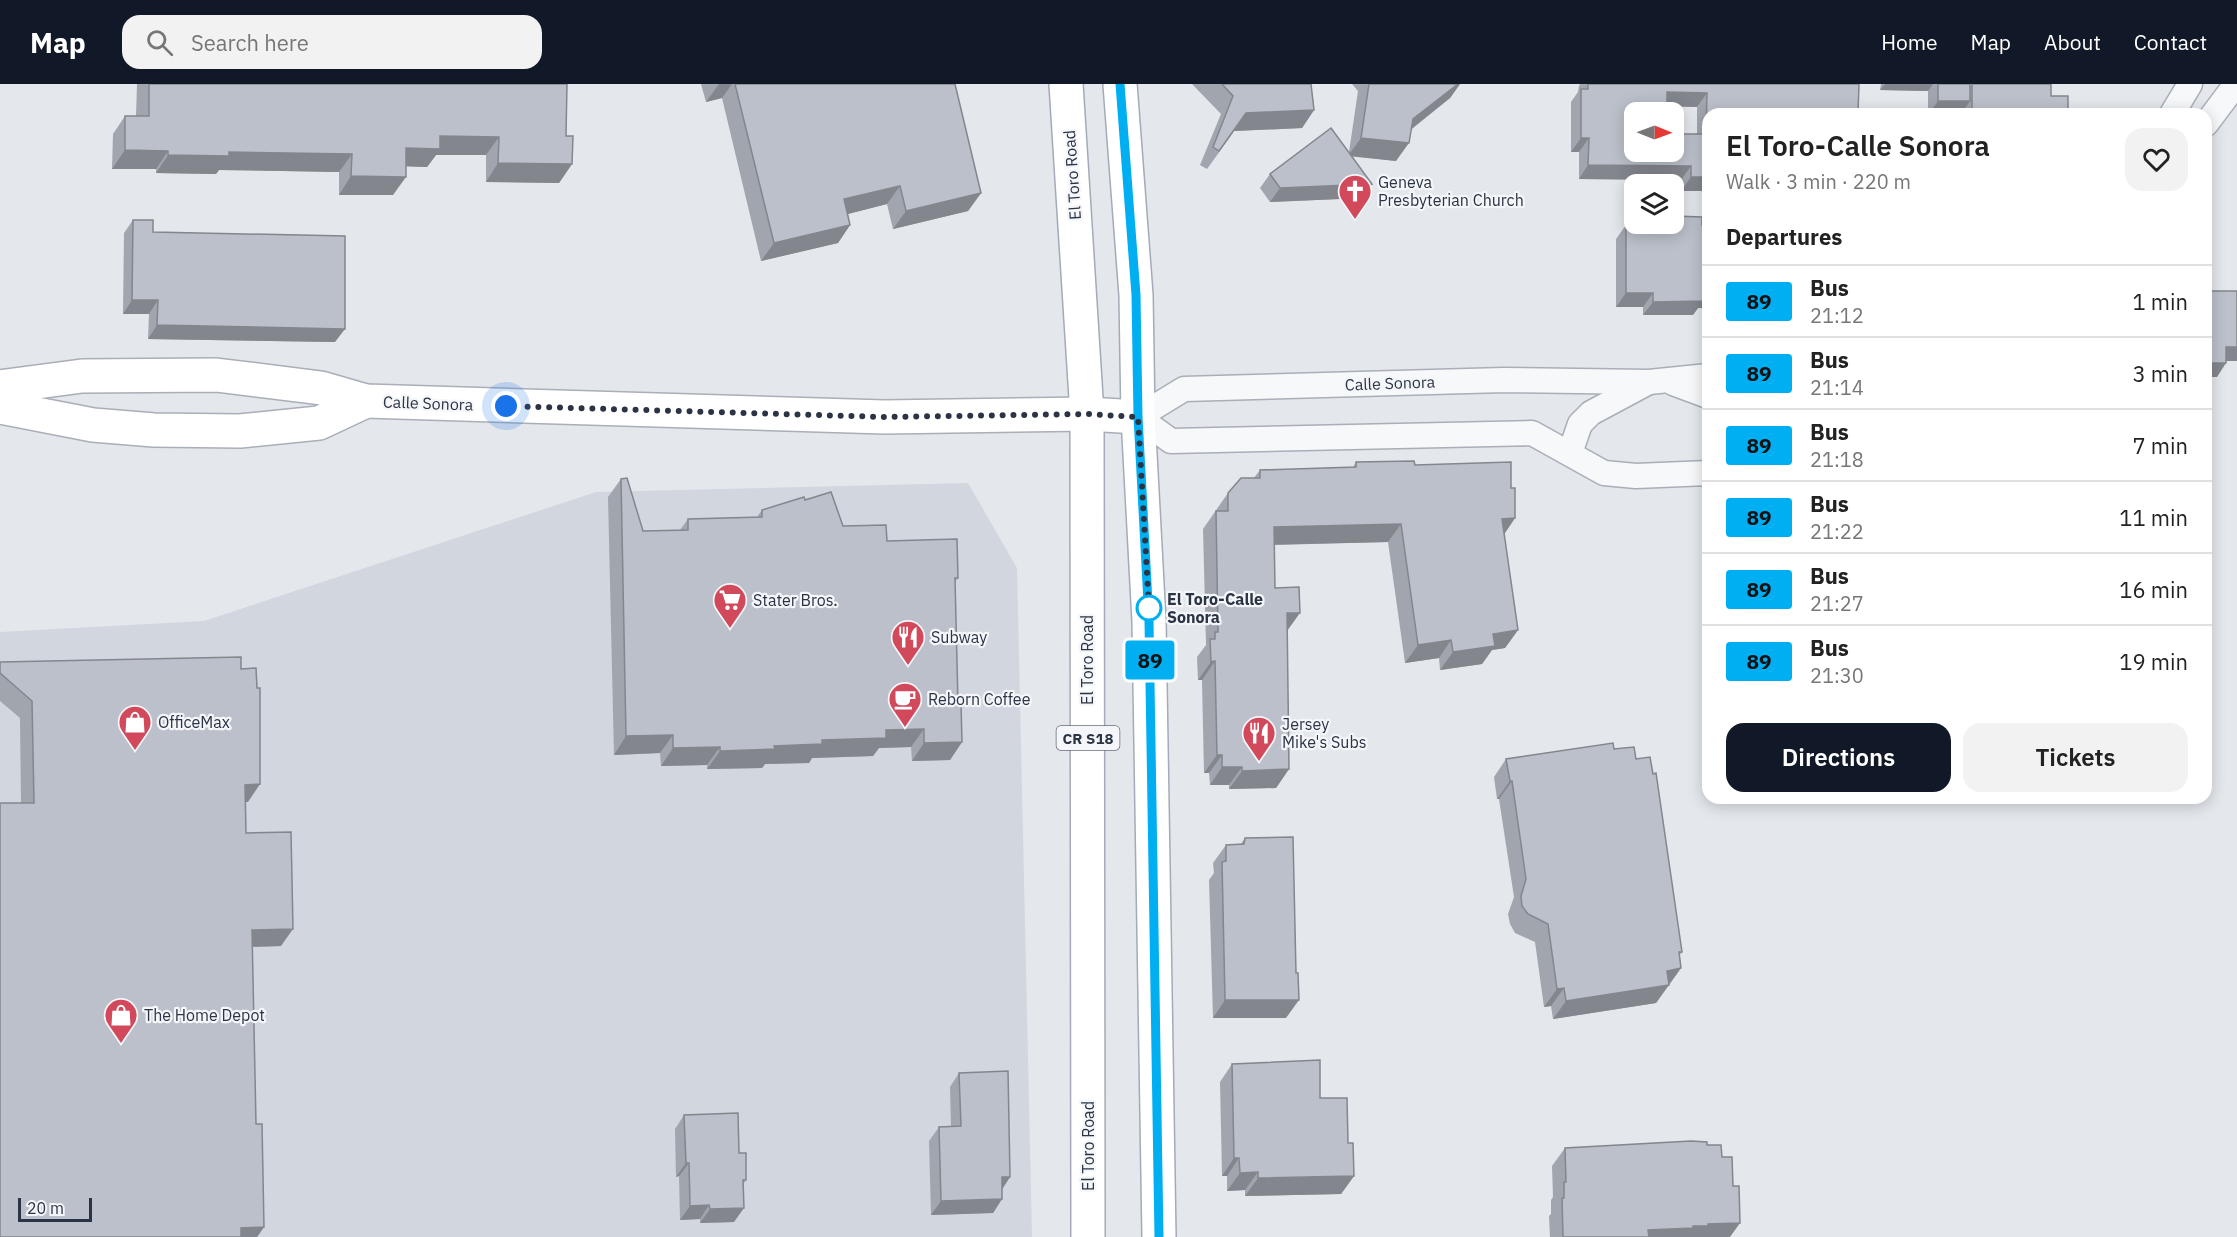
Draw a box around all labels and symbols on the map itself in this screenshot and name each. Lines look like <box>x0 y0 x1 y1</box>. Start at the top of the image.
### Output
north arrow <box>1624 102 1684 162</box>
street label: El Toro Road <box>1059 129 1085 221</box>
place label: Geneva Presbyterian Church <box>1378 172 1524 210</box>
church icon: Geneva Presbyterian Church <box>1337 173 1373 220</box>
street label: Calle Sonora <box>1345 371 1436 395</box>
street label: Calle Sonora <box>383 391 474 415</box>
your location <box>491 391 521 421</box>
supermarket icon: Stater Bros. <box>712 582 748 629</box>
place label: El Toro-Calle Sonora <box>1167 589 1263 627</box>
place label: Stater Bros. <box>753 590 838 610</box>
marker: El Toro-Calle Sonora <box>1136 595 1162 621</box>
street label: El Toro Road <box>1077 615 1097 705</box>
restaurant icon: Subway <box>890 619 926 666</box>
place label: Subway <box>931 627 987 647</box>
line badge: 89 <box>1123 640 1177 680</box>
cafe icon: Reborn Coffee <box>887 681 923 728</box>
place label: Reborn Coffee <box>928 689 1031 709</box>
shop icon: OfficeMax <box>117 704 153 751</box>
place label: OfficeMax <box>158 712 230 732</box>
place label: Jersey Mike's Subs <box>1282 714 1367 752</box>
restaurant icon: Jersey Mike's Subs <box>1241 715 1277 762</box>
road number: CR S18 <box>1056 726 1120 750</box>
shop icon: The Home Depot <box>103 997 139 1044</box>
place label: The Home Depot <box>144 1005 265 1025</box>
street label: El Toro Road <box>1078 1101 1098 1191</box>
scale bar <box>18 1195 92 1222</box>

